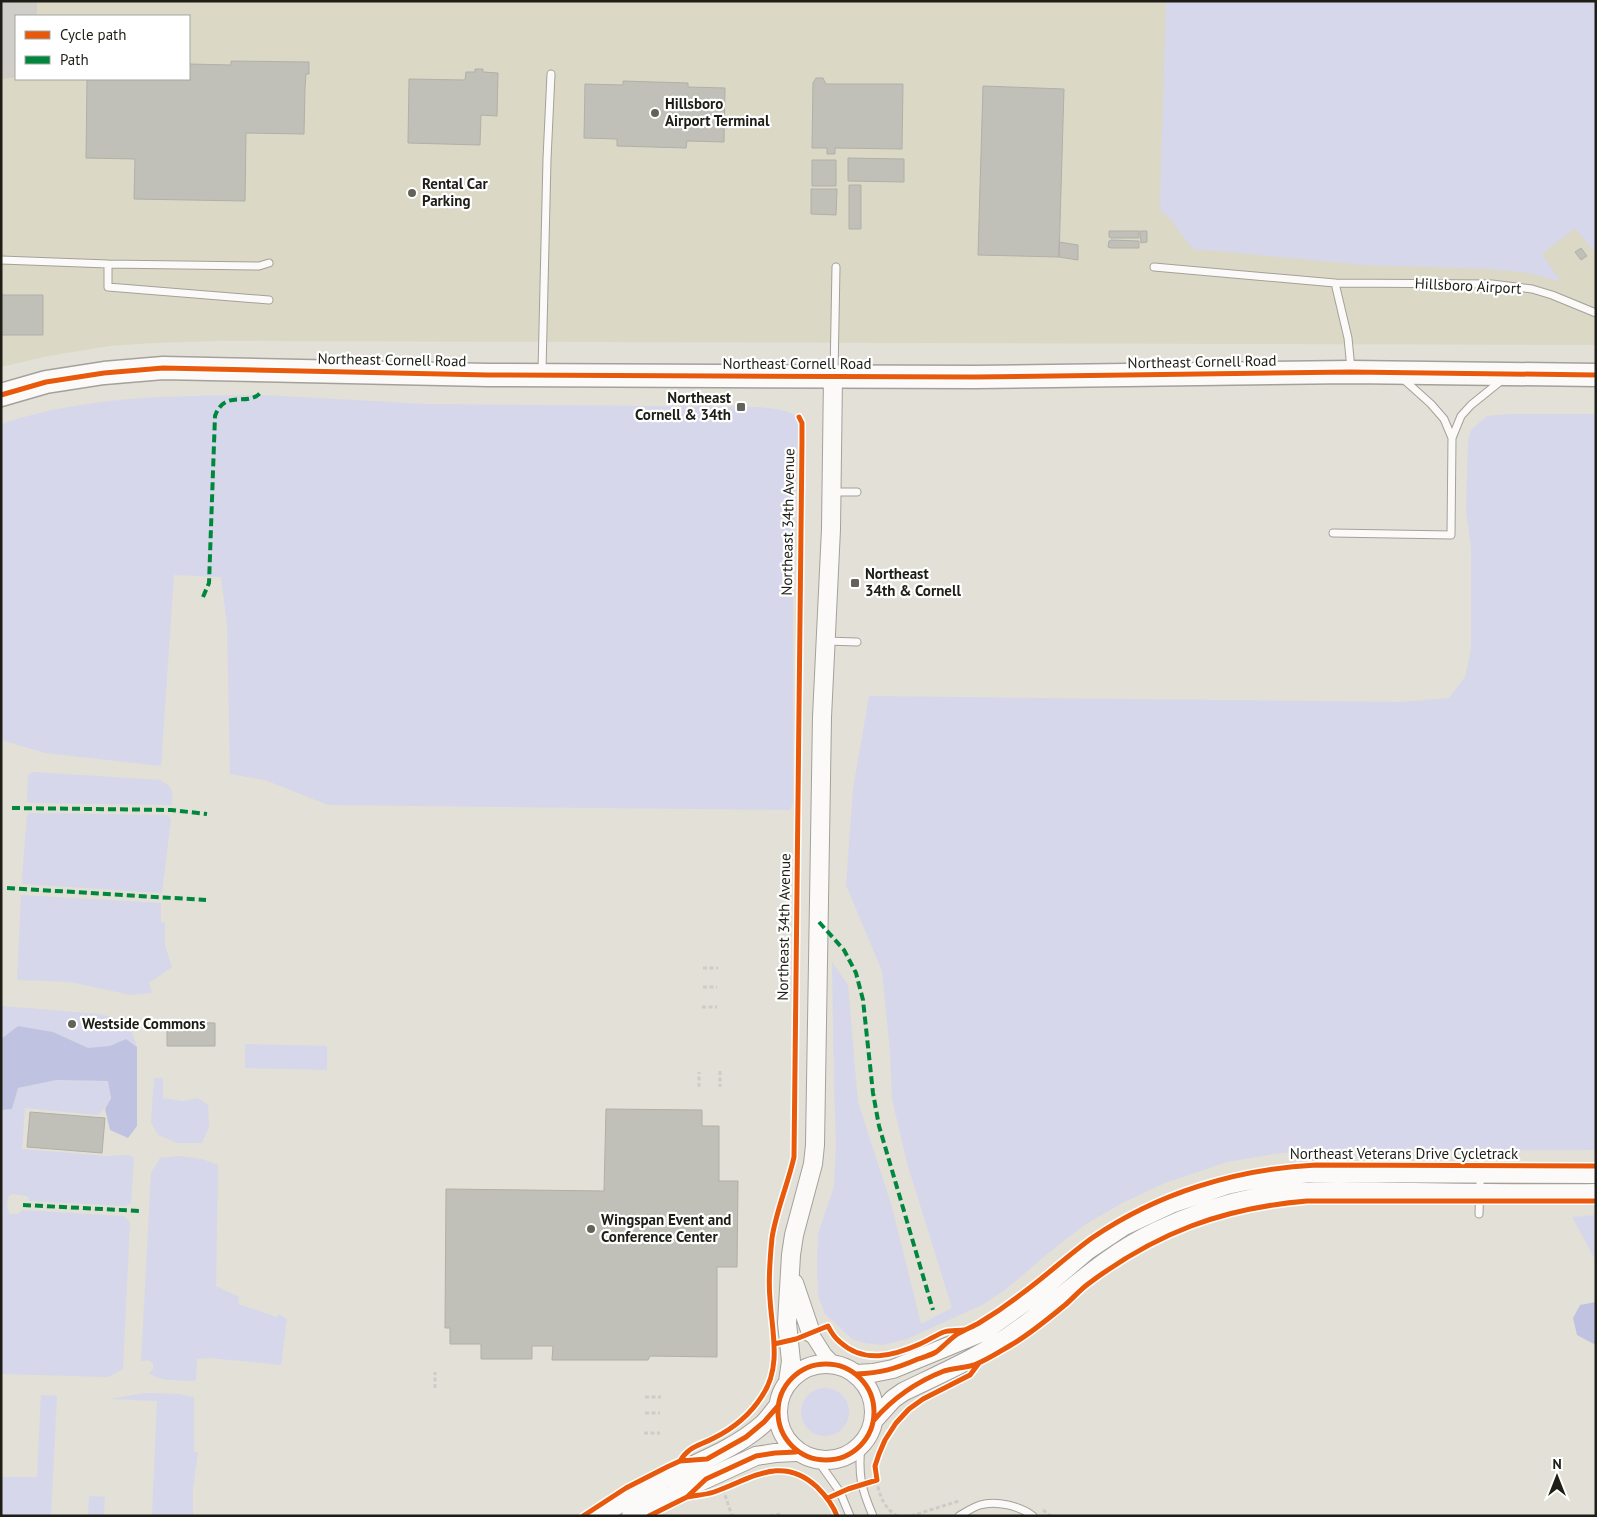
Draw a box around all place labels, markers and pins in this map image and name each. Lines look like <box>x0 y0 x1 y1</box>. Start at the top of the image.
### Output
place label: Hillsboro Airport Terminal <box>665 94 770 130</box>
marker: Hillsboro Airport Terminal <box>649 107 661 119</box>
place label: Rental Car Parking <box>422 174 488 210</box>
marker: Rental Car Parking <box>406 187 418 199</box>
place label: Northeast Cornell & 34th <box>635 388 732 424</box>
marker: Northeast Cornell & 34th <box>735 401 747 413</box>
place label: Northeast 34th & Cornell <box>865 564 961 600</box>
marker: Northeast 34th & Cornell <box>849 577 861 589</box>
place label: Westside Commons <box>82 1014 206 1033</box>
marker: Westside Commons <box>66 1018 78 1030</box>
place label: Wingspan Event and Conference Center <box>601 1210 731 1246</box>
marker: Wingspan Event and Conference Center <box>585 1223 597 1235</box>

